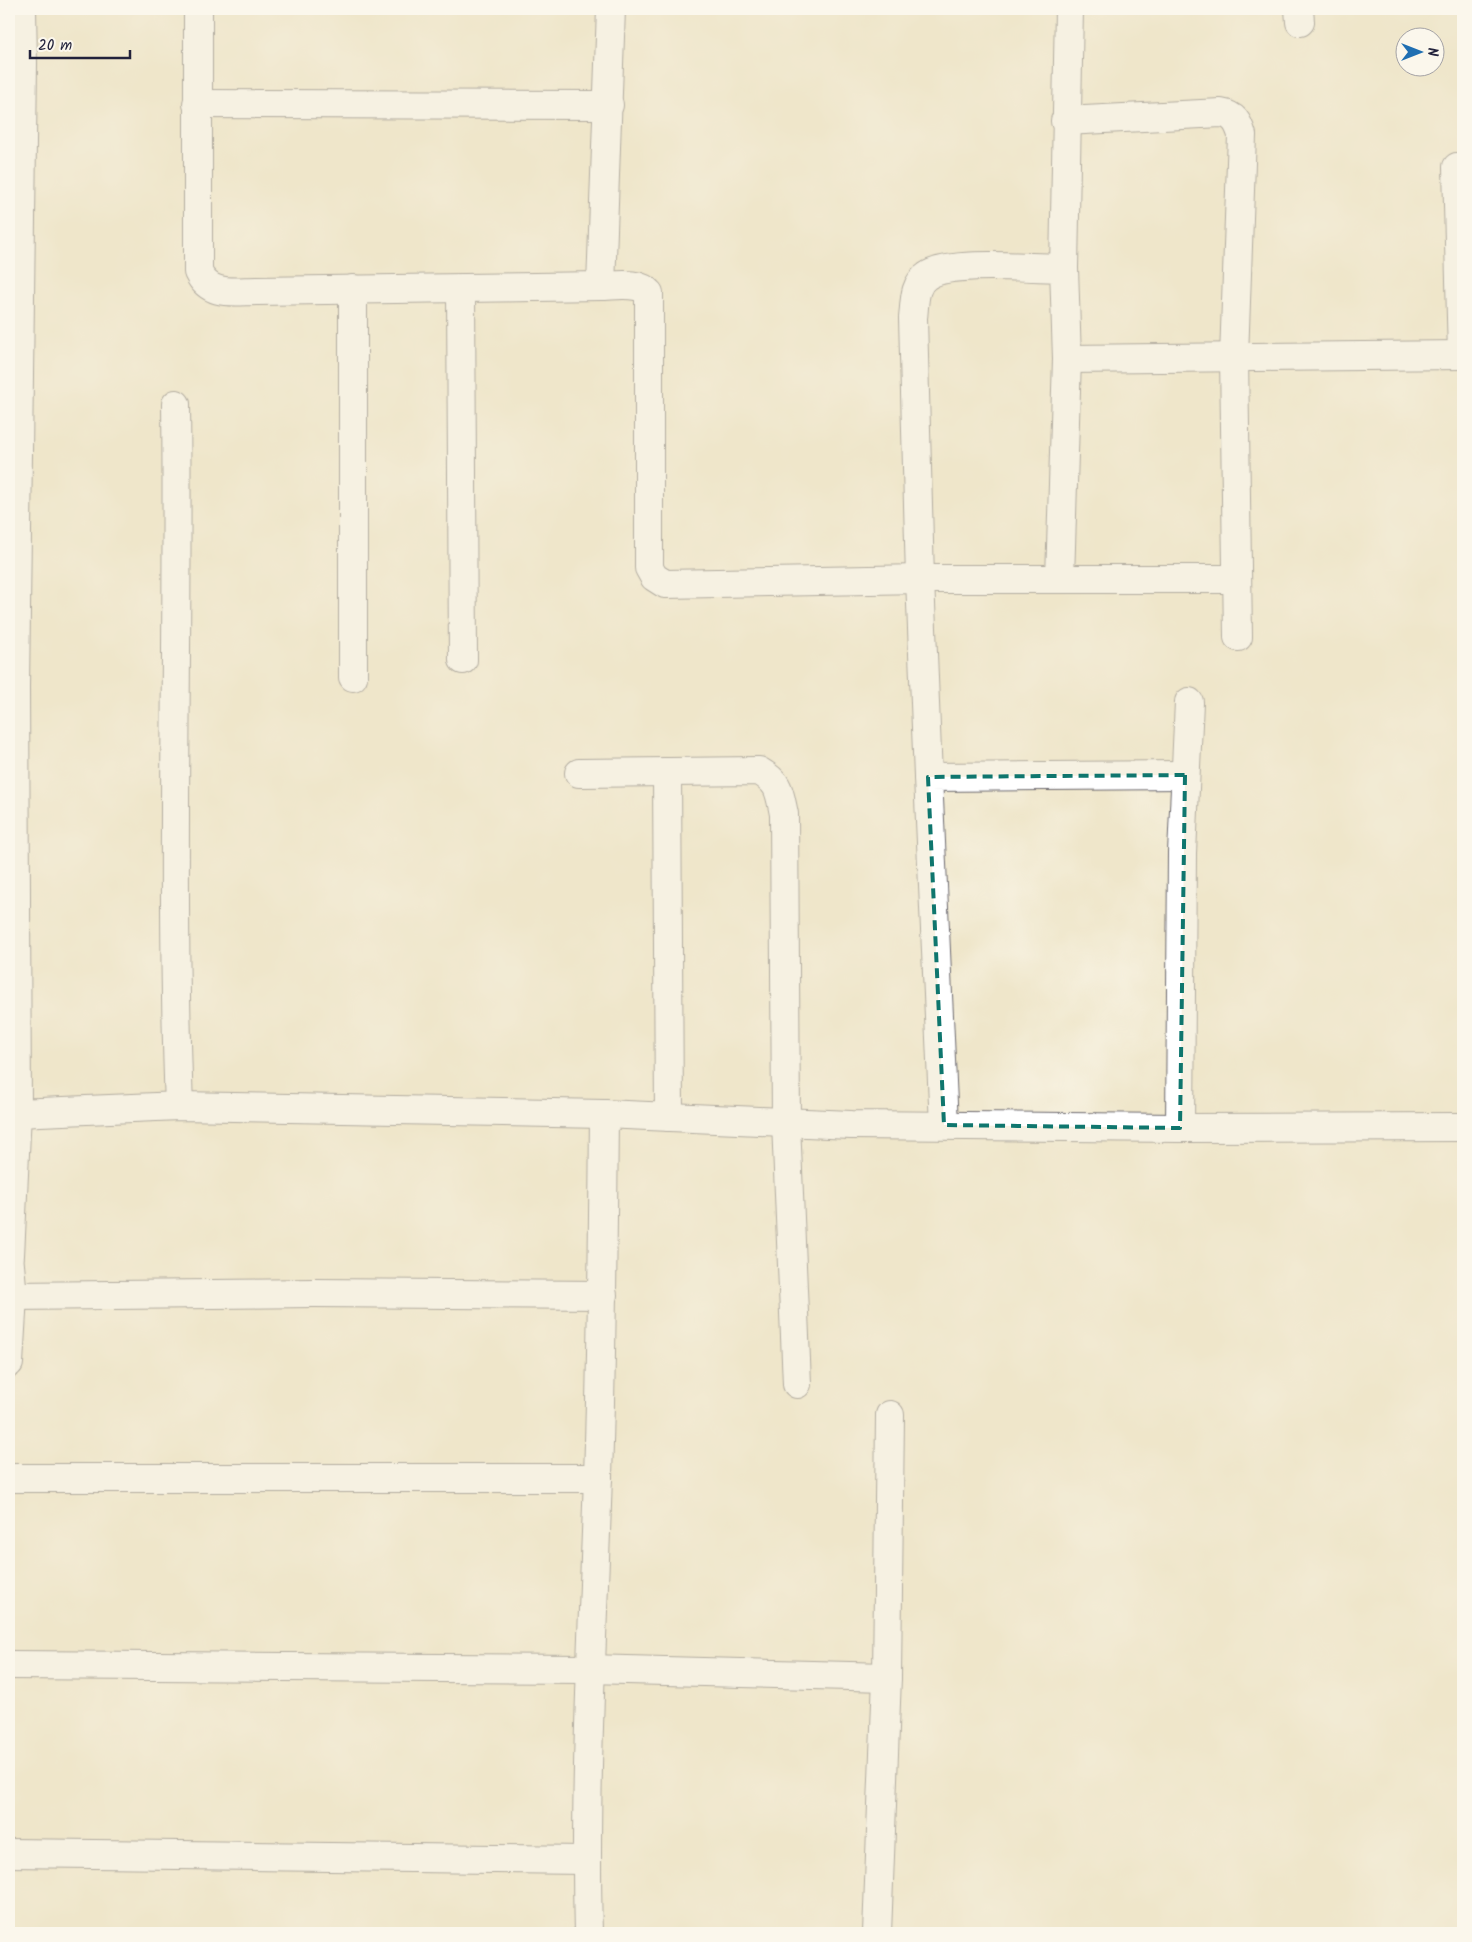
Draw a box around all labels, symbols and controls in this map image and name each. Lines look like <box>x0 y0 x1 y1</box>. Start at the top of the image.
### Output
scale bar <box>30 28 130 60</box>
north arrow <box>1394 28 1444 78</box>
text: 20 m <box>38 34 72 58</box>
text: N <box>1421 48 1443 57</box>

